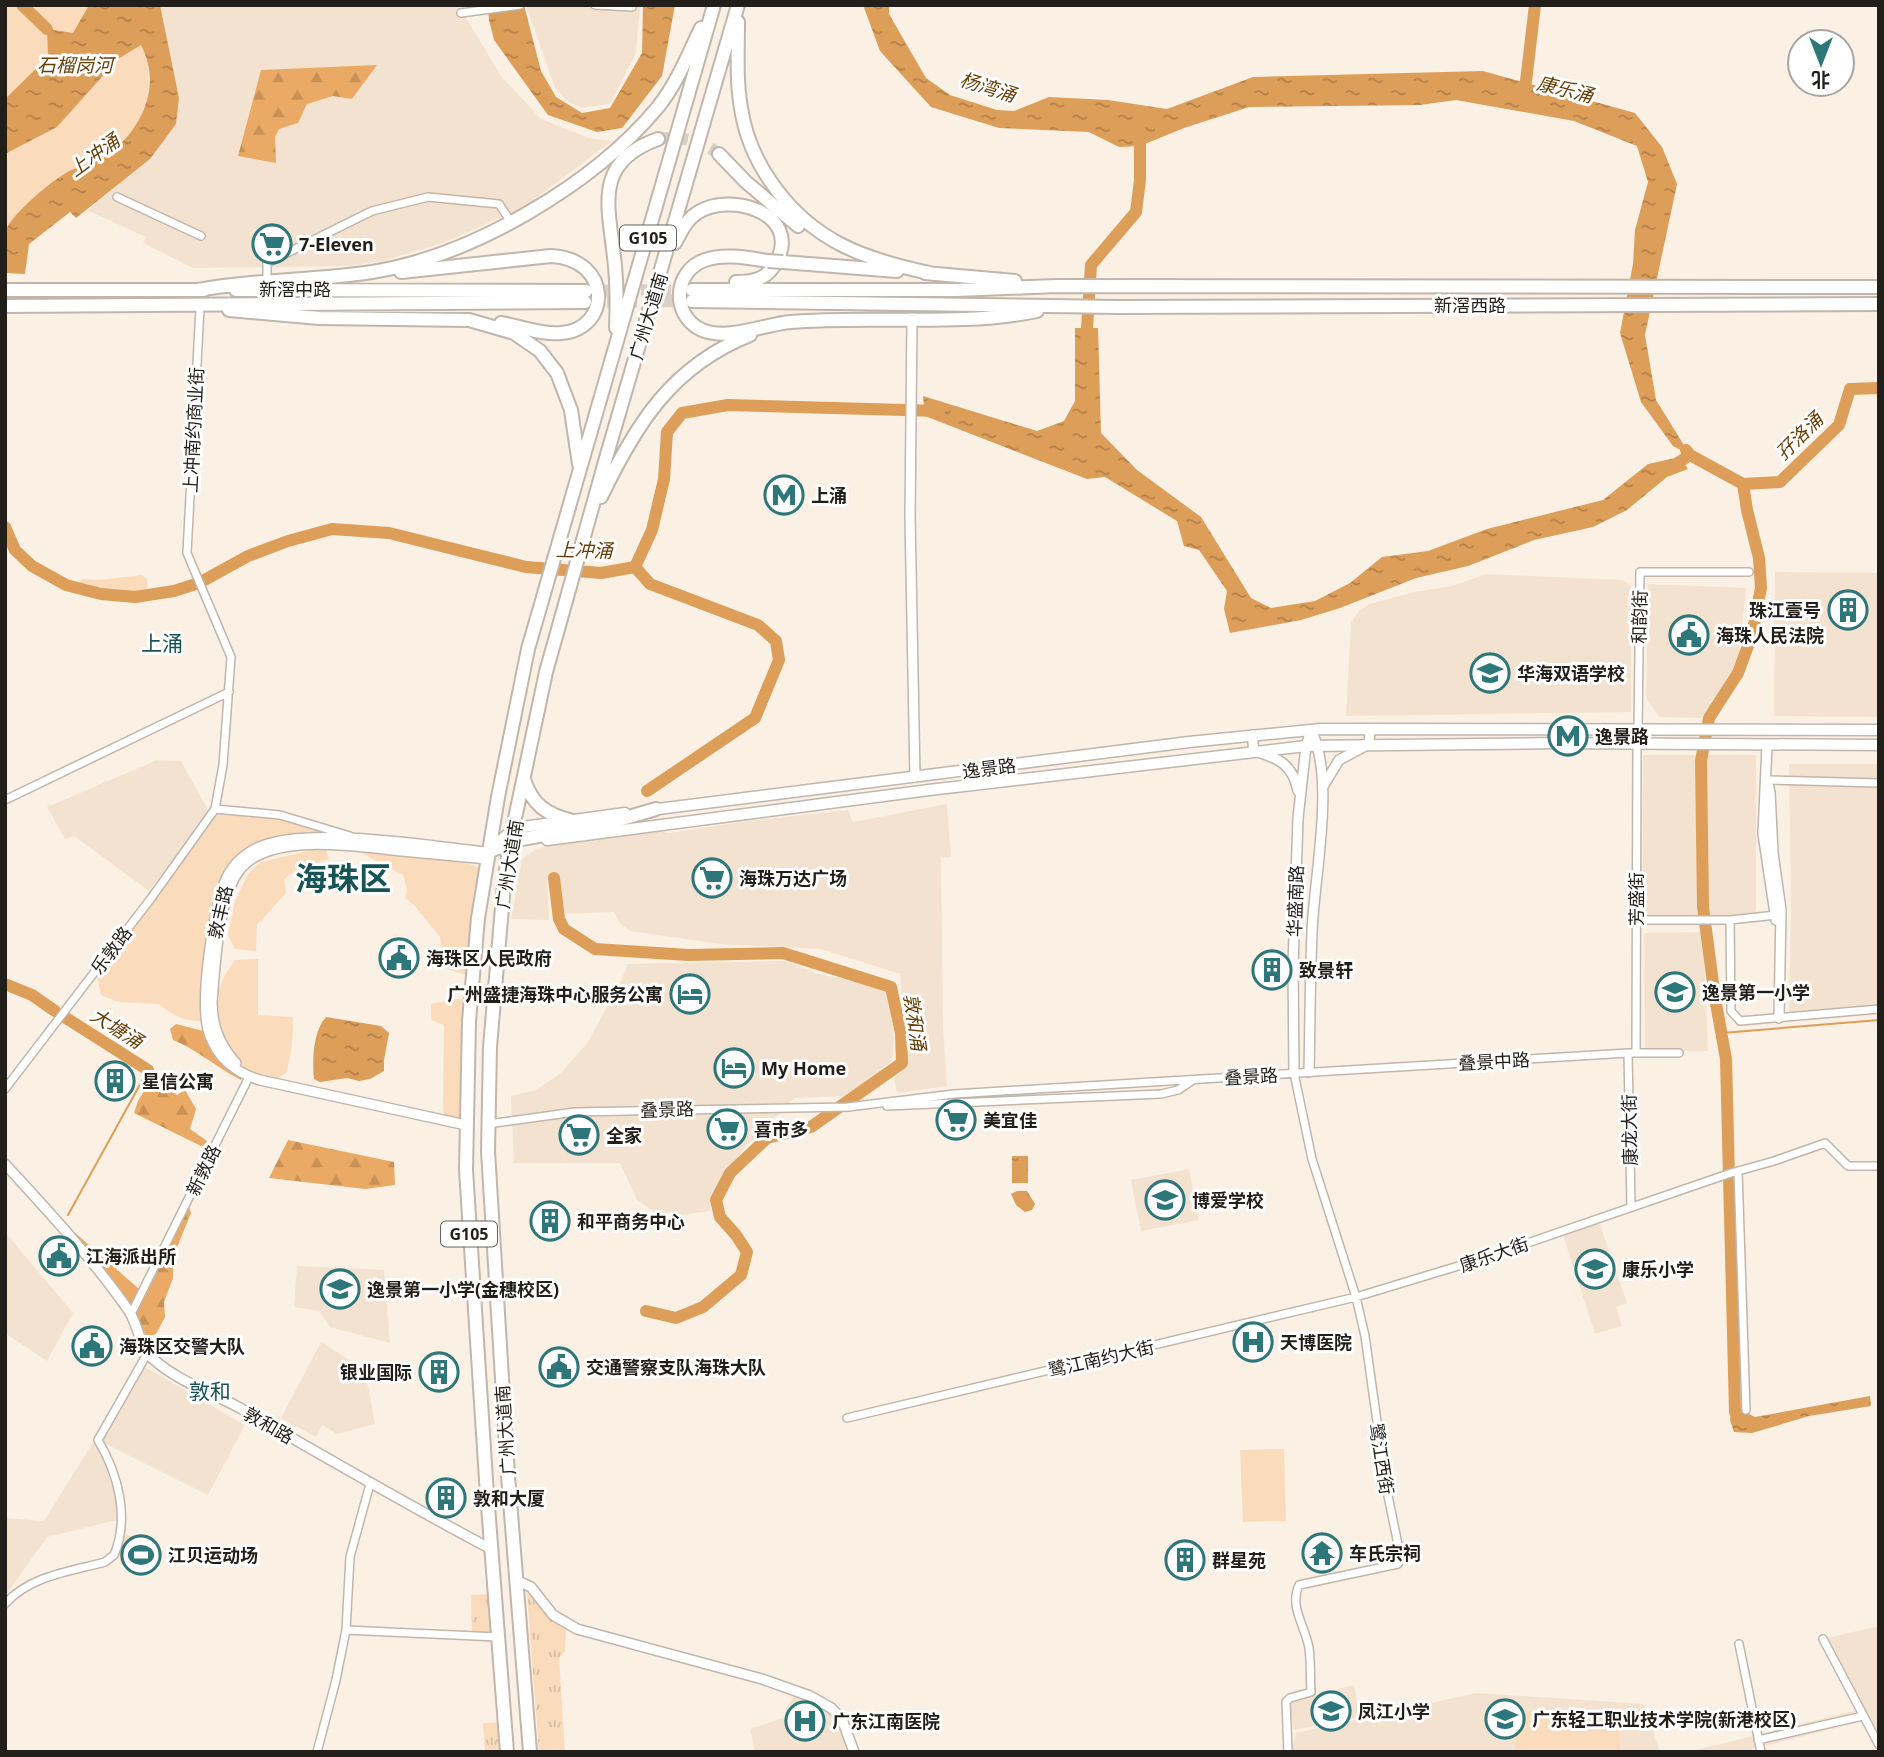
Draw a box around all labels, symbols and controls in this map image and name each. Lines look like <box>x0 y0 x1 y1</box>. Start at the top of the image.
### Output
north arrow <box>1786 28 1856 98</box>
water label: 石榴岗河 <box>37 52 117 78</box>
water label: 杨湾涌 <box>957 66 1021 108</box>
text: 北 <box>1811 67 1831 93</box>
water label: 康乐涌 <box>1534 69 1598 109</box>
water label: 上冲涌 <box>63 127 126 182</box>
supermarket icon: 7-Eleven <box>251 223 293 265</box>
road number: G105 <box>620 226 676 250</box>
place label: 7-Eleven <box>299 232 374 256</box>
street label: 广州大道南 <box>623 269 673 363</box>
street label: 新滘中路 <box>259 277 331 301</box>
street label: 新滘西路 <box>1434 293 1506 317</box>
street label: 上冲南约商业街 <box>178 366 208 494</box>
water label: 孖洛涌 <box>1770 405 1830 465</box>
metro station icon: 上涌 <box>763 474 805 516</box>
place label: 上涌 <box>811 483 847 507</box>
water label: 上冲涌 <box>555 537 615 564</box>
building icon: 珠江壹号 <box>1827 589 1869 631</box>
street label: 和韵街 <box>1627 590 1651 644</box>
place label: 珠江壹号 <box>1749 598 1821 622</box>
public building icon: 海珠人民法院 <box>1668 614 1710 656</box>
place label: 海珠人民法院 <box>1716 623 1824 647</box>
district label: 上涌 <box>141 629 183 657</box>
school or university icon: 华海双语学校 <box>1469 652 1511 694</box>
place label: 华海双语学校 <box>1517 661 1625 685</box>
metro station icon: 逸景路 <box>1547 715 1589 757</box>
place label: 逸景路 <box>1595 724 1649 748</box>
street label: 逸景路 <box>961 753 1017 783</box>
street label: 广州大道南 <box>490 818 528 910</box>
district label: 海珠区 <box>295 856 391 899</box>
supermarket icon: 海珠万达广场 <box>691 857 733 899</box>
street label: 华盛南路 <box>1282 865 1308 937</box>
place label: 海珠万达广场 <box>739 866 847 890</box>
street label: 芳盛街 <box>1624 872 1648 926</box>
street label: 敦丰路 <box>202 883 238 941</box>
street label: 乐敦路 <box>85 921 137 979</box>
public building icon: 海珠区人民政府 <box>378 937 420 979</box>
place label: 海珠区人民政府 <box>426 946 552 970</box>
building icon: 致景轩 <box>1251 949 1293 991</box>
place label: 致景轩 <box>1299 958 1353 982</box>
school or university icon: 逸景第一小学 <box>1654 971 1696 1013</box>
hotel icon: 广州盛捷海珠中心服务公寓 <box>669 973 711 1015</box>
place label: 逸景第一小学 <box>1702 980 1810 1004</box>
place label: 广州盛捷海珠中心服务公寓 <box>447 982 663 1006</box>
water label: 敦和涌 <box>898 992 932 1054</box>
water label: 大塘涌 <box>86 1002 150 1055</box>
hotel icon: My Home <box>713 1047 755 1089</box>
street label: 叠景中路 <box>1457 1047 1531 1075</box>
place label: My Home <box>761 1056 846 1080</box>
building icon: 星信公寓 <box>94 1060 136 1102</box>
street label: 叠景路 <box>1223 1063 1279 1089</box>
place label: 星信公寓 <box>142 1069 214 1093</box>
street label: 康龙大街 <box>1616 1094 1642 1166</box>
street label: 叠景路 <box>640 1096 694 1122</box>
supermarket icon: 美宜佳 <box>935 1099 977 1141</box>
supermarket icon: 喜市多 <box>706 1108 748 1150</box>
place label: 美宜佳 <box>983 1108 1037 1132</box>
supermarket icon: 全家 <box>558 1114 600 1156</box>
place label: 喜市多 <box>754 1117 808 1141</box>
place label: 全家 <box>606 1123 642 1147</box>
street label: 新敦路 <box>180 1140 226 1200</box>
school or university icon: 博爱学校 <box>1144 1179 1186 1221</box>
place label: 博爱学校 <box>1192 1188 1264 1212</box>
building icon: 和平商务中心 <box>529 1200 571 1242</box>
place label: 和平商务中心 <box>577 1209 685 1233</box>
road number: G105 <box>441 1222 497 1246</box>
street label: 康乐大街 <box>1456 1231 1532 1277</box>
public building icon: 江海派出所 <box>38 1235 80 1277</box>
place label: 江海派出所 <box>86 1244 176 1268</box>
school or university icon: 康乐小学 <box>1574 1248 1616 1290</box>
place label: 康乐小学 <box>1622 1257 1694 1281</box>
school or university icon: 逸景第一小学(金穗校区) <box>319 1268 361 1310</box>
place label: 逸景第一小学(金穗校区) <box>367 1277 559 1301</box>
hospital icon: 天博医院 <box>1232 1321 1274 1363</box>
public building icon: 海珠区交警大队 <box>71 1325 113 1367</box>
place label: 天博医院 <box>1280 1330 1352 1354</box>
place label: 海珠区交警大队 <box>119 1334 245 1358</box>
street label: 鹭江南约大街 <box>1046 1334 1156 1382</box>
public building icon: 交通警察支队海珠大队 <box>538 1346 580 1388</box>
building icon: 银业国际 <box>418 1351 460 1393</box>
place label: 交通警察支队海珠大队 <box>586 1355 766 1379</box>
place label: 银业国际 <box>340 1360 412 1384</box>
district label: 敦和 <box>189 1377 231 1405</box>
street label: 广州大道南 <box>490 1384 520 1476</box>
street label: 敦和路 <box>240 1401 298 1449</box>
street label: 鹭江西街 <box>1365 1422 1399 1496</box>
building icon: 敦和大厦 <box>425 1477 467 1519</box>
place label: 敦和大厦 <box>473 1486 545 1510</box>
temple icon: 车氏宗祠 <box>1301 1532 1343 1574</box>
sports icon: 江贝运动场 <box>120 1534 162 1576</box>
building icon: 群星苑 <box>1164 1539 1206 1581</box>
place label: 车氏宗祠 <box>1349 1541 1421 1565</box>
place label: 江贝运动场 <box>168 1543 258 1567</box>
place label: 群星苑 <box>1212 1548 1266 1572</box>
school or university icon: 凤江小学 <box>1310 1690 1352 1732</box>
school or university icon: 广东轻工职业技术学院(新港校区) <box>1484 1698 1526 1740</box>
place label: 凤江小学 <box>1358 1699 1430 1723</box>
hospital icon: 广东江南医院 <box>784 1700 826 1742</box>
place label: 广东轻工职业技术学院(新港校区) <box>1532 1707 1796 1731</box>
place label: 广东江南医院 <box>832 1709 940 1733</box>

